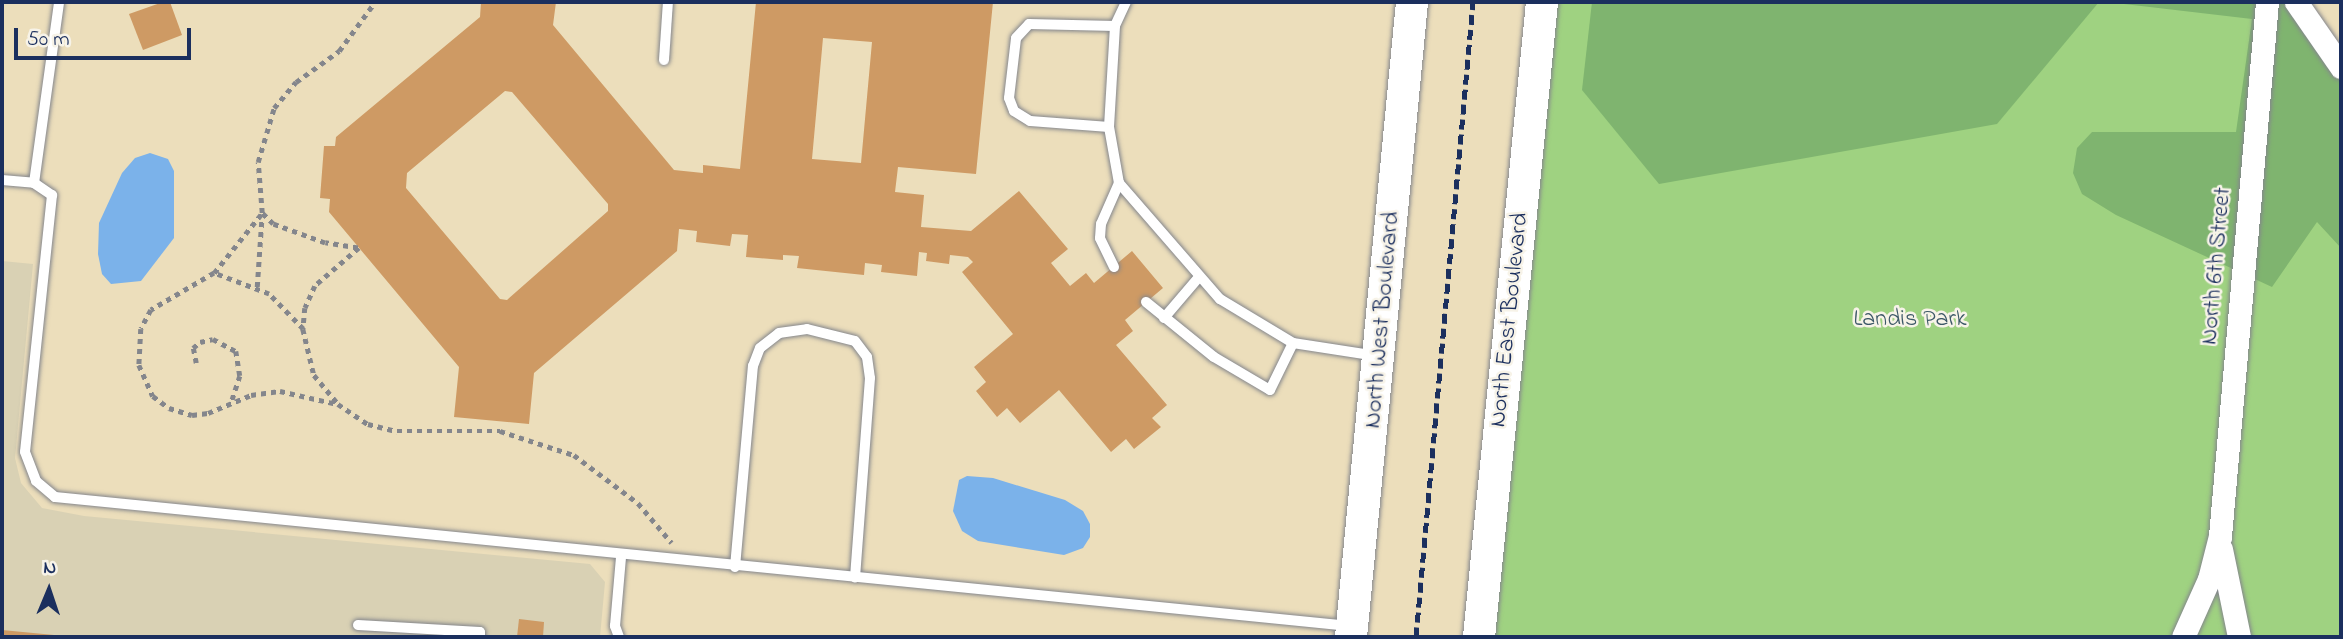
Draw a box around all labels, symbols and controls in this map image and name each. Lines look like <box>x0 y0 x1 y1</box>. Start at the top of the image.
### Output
scale bar <box>18 14 194 58</box>
text: 50 m <box>27 25 70 55</box>
street label: North 6th Street <box>2196 186 2238 346</box>
street label: North West Boulevard <box>1359 210 1407 430</box>
street label: North East Boulevard <box>1484 211 1536 429</box>
park label: Landis Park <box>1853 306 1967 334</box>
north arrow <box>14 555 84 625</box>
text: N <box>43 555 57 582</box>

